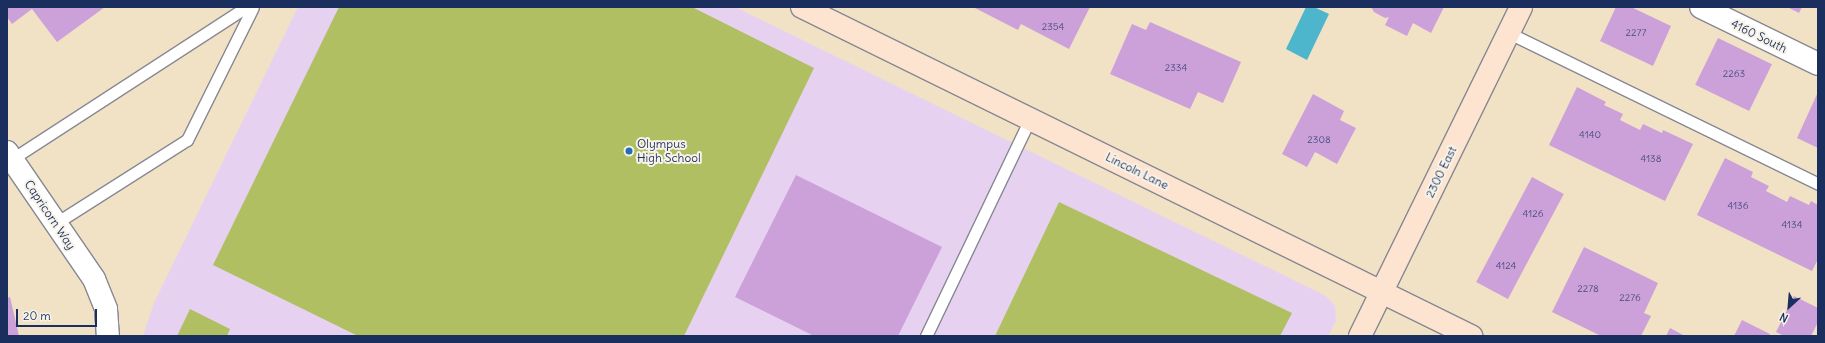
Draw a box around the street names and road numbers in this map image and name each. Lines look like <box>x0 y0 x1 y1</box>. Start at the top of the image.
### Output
street label: 4160 South <box>1729 16 1789 56</box>
street label: 2300 East <box>1422 144 1460 200</box>
street label: Lincoln Lane <box>1103 150 1171 192</box>
street label: Capricorn Way <box>21 178 79 252</box>

